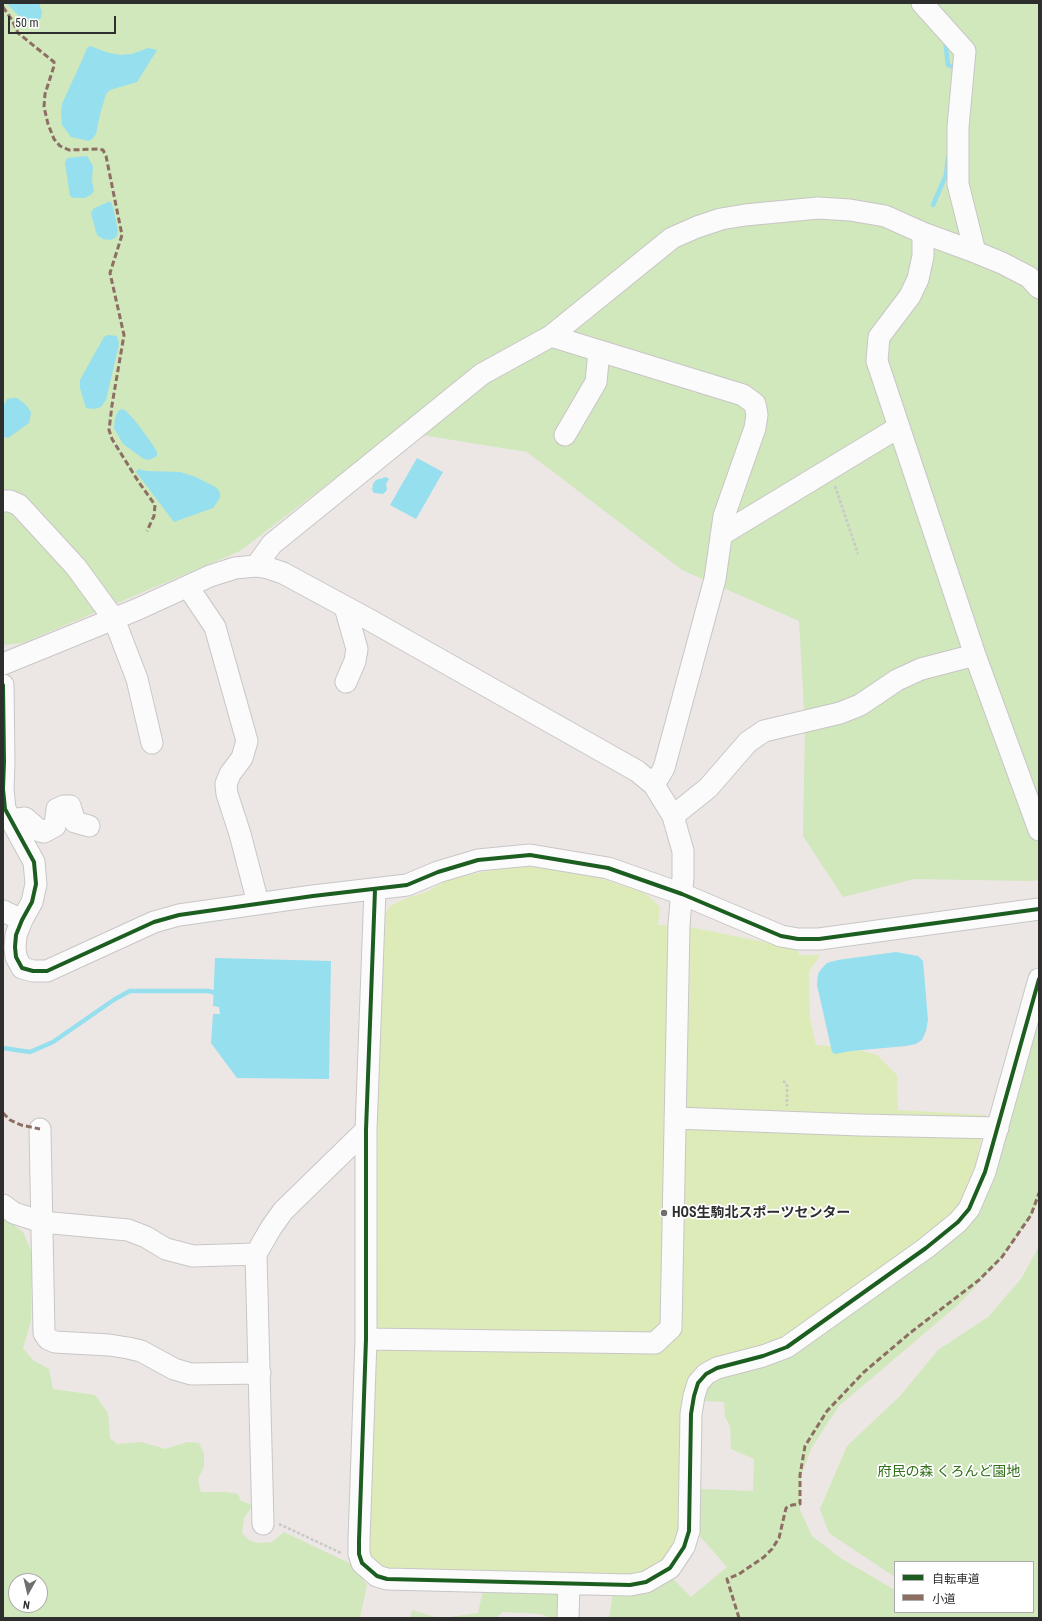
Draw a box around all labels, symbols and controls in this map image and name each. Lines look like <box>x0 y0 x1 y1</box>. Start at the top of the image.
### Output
scale bar <box>10 8 118 34</box>
text: 50 m <box>15 16 39 30</box>
place label: HOS生駒北スポーツセンター <box>672 1205 851 1221</box>
marker: HOS生駒北スポーツセンター <box>659 1208 669 1218</box>
park label: 府民の森 くろんど園地 <box>877 1464 1021 1480</box>
legend <box>894 1561 1034 1613</box>
text: 自転車道 <box>932 1572 980 1586</box>
north arrow <box>8 1573 48 1613</box>
text: 小道 <box>932 1592 956 1606</box>
text: N <box>22 1597 31 1611</box>

